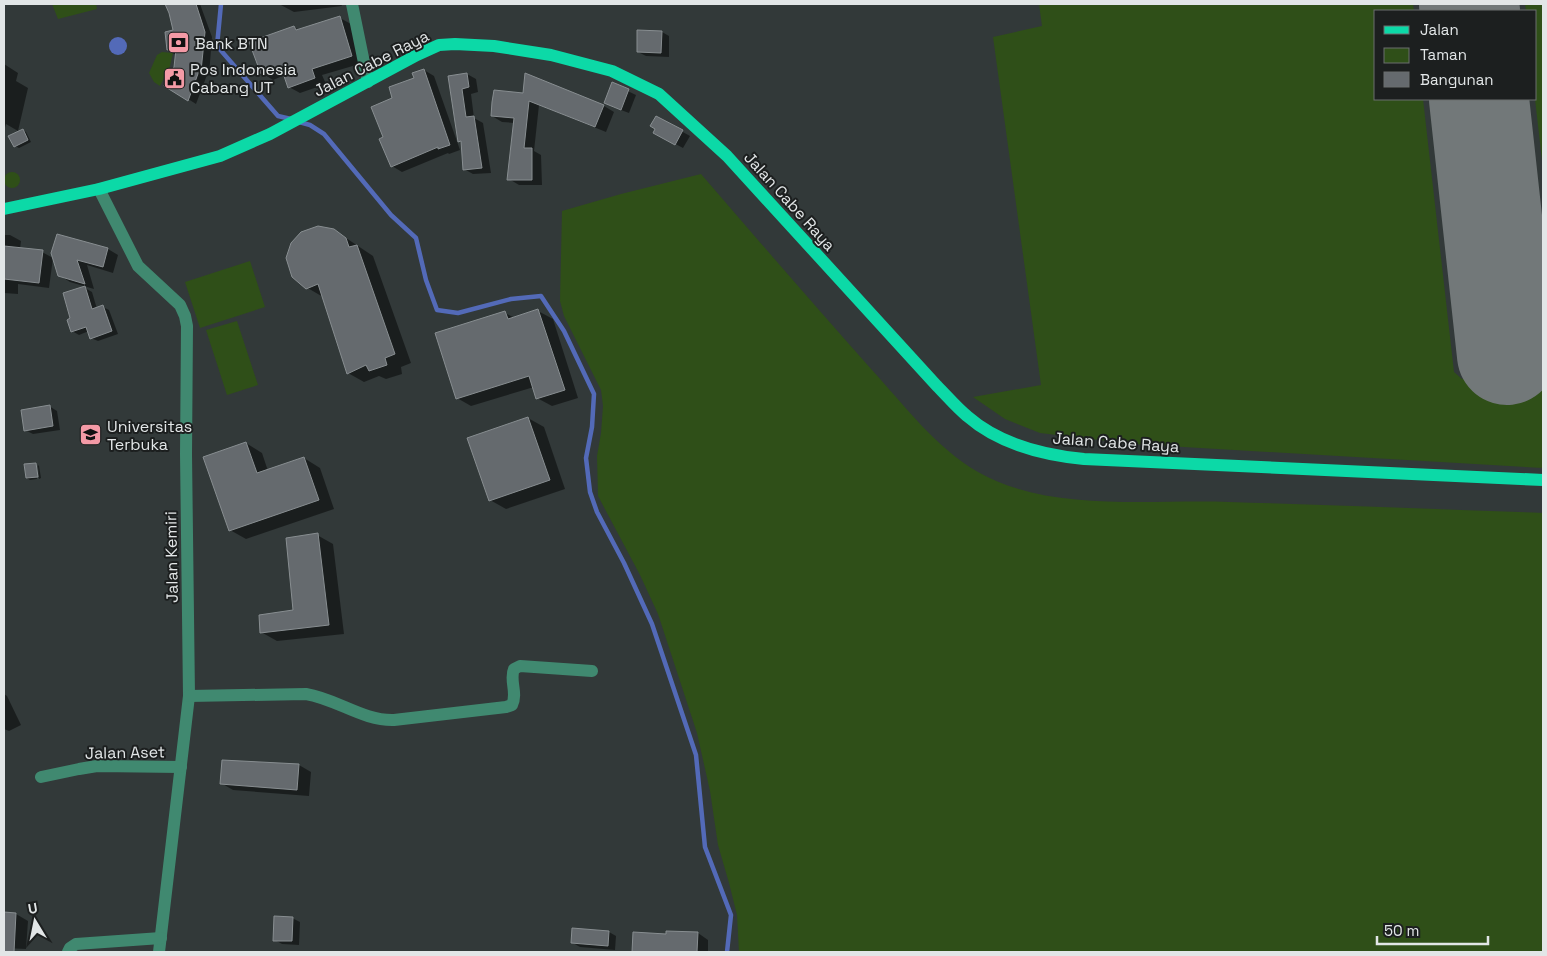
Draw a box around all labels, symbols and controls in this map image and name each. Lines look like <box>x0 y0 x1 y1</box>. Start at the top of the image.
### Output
legend <box>1374 10 1537 100</box>
text: Jalan <box>1420 20 1459 39</box>
street label: Jalan Cabe Raya <box>310 25 432 102</box>
bank icon: Bank BTN <box>167 31 191 55</box>
place label: Bank BTN <box>195 33 268 54</box>
text: Taman <box>1420 45 1467 64</box>
place label: Pos Indonesia Cabang UT <box>190 59 297 98</box>
public building icon: Pos Indonesia Cabang UT <box>162 66 186 90</box>
text: Bangunan <box>1420 70 1494 89</box>
street label: Jalan Cabe Raya <box>739 147 840 255</box>
place label: Universitas Terbuka <box>107 416 192 455</box>
school or university icon: Universitas Terbuka <box>79 423 103 447</box>
street label: Jalan Cabe Raya <box>1052 428 1180 457</box>
street label: Jalan Kemiri <box>160 511 183 603</box>
street label: Jalan Aset <box>85 741 165 764</box>
north arrow <box>10 896 60 946</box>
text: U <box>27 899 39 918</box>
scale bar <box>1377 914 1488 946</box>
text: 50 m <box>1384 921 1419 940</box>

